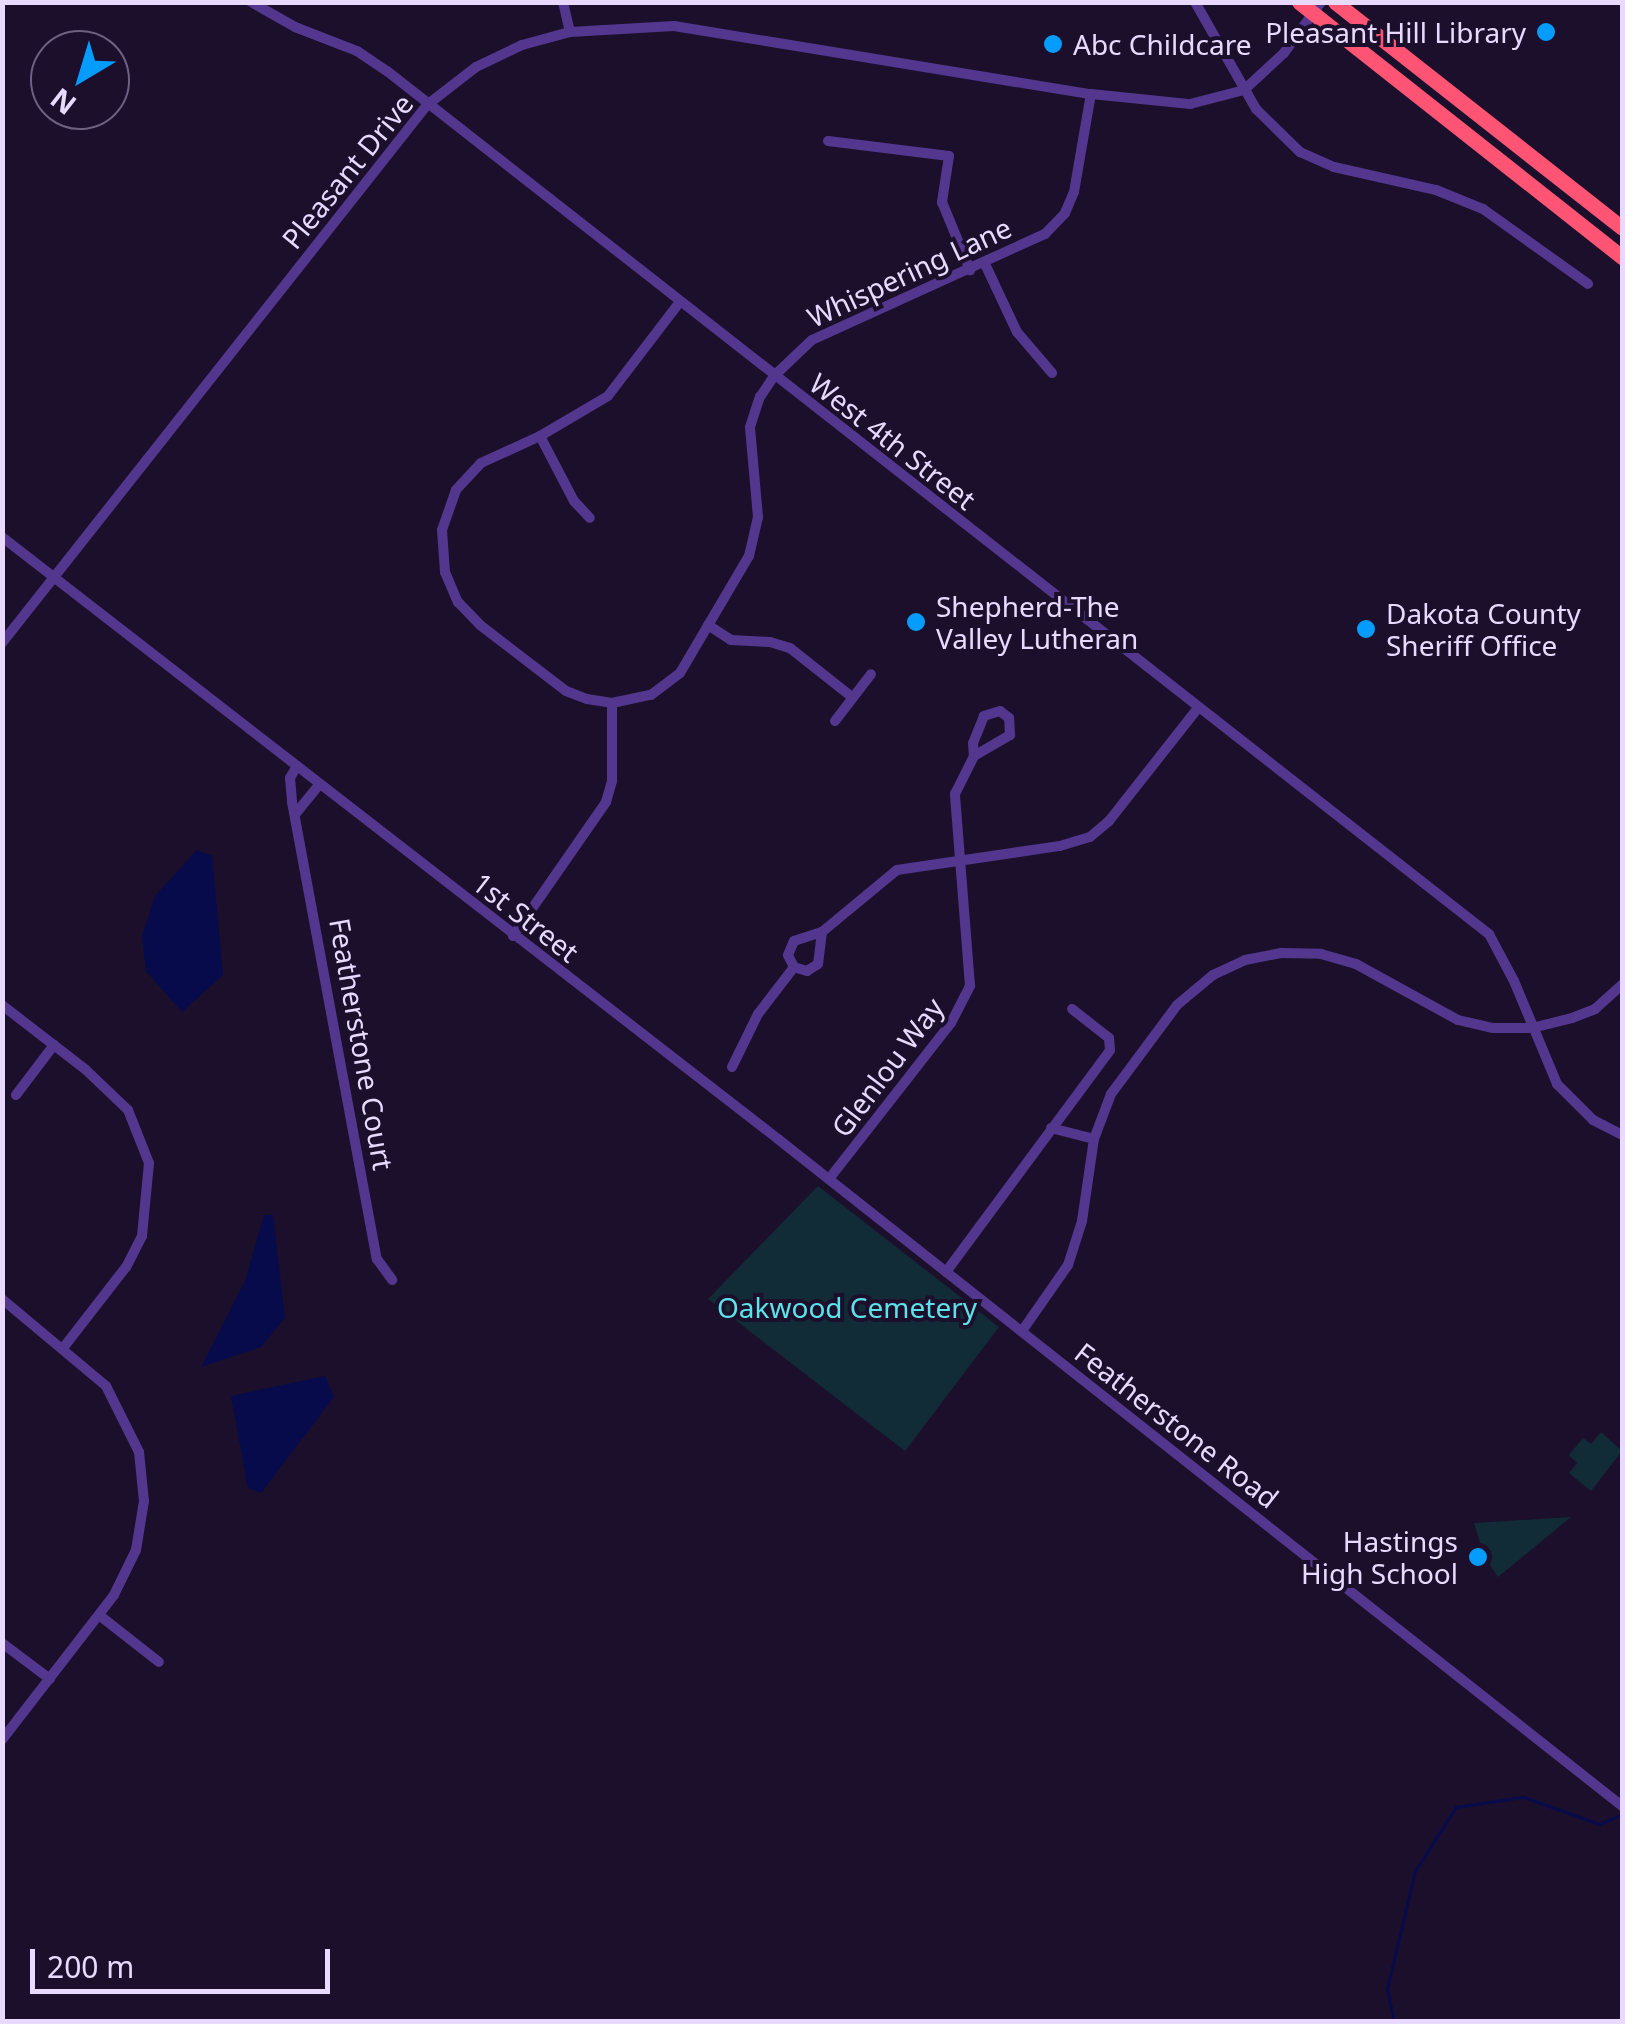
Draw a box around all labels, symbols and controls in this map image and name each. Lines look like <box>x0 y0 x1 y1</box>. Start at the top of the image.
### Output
place label: Pleasant Hill Library <box>1265 15 1526 49</box>
marker: Pleasant Hill Library <box>1535 21 1557 43</box>
place label: Abc Childcare <box>1073 27 1251 61</box>
north arrow <box>30 30 130 130</box>
marker: Abc Childcare <box>1042 33 1064 55</box>
text: N <box>42 80 83 124</box>
street label: Pleasant Drive <box>275 87 419 255</box>
street label: Whispering Lane <box>802 210 1016 334</box>
street label: West 4th Street <box>803 366 983 516</box>
place label: Shepherd-The Valley Lutheran <box>936 589 1138 655</box>
place label: Dakota County Sheriff Office <box>1386 596 1581 662</box>
marker: Shepherd-The Valley Lutheran <box>905 611 927 633</box>
marker: Dakota County Sheriff Office <box>1355 618 1377 640</box>
street label: 1st Street <box>466 865 586 969</box>
street label: Featherstone Court <box>323 915 401 1173</box>
street label: Glenlou Way <box>824 991 950 1143</box>
park label: Oakwood Cemetery <box>717 1290 977 1324</box>
street label: Featherstone Road <box>1069 1335 1285 1515</box>
place label: Hastings High School <box>1301 1524 1458 1590</box>
marker: Hastings High School <box>1467 1546 1489 1568</box>
scale bar <box>35 1929 335 1991</box>
text: 200 m <box>47 1946 134 1987</box>

